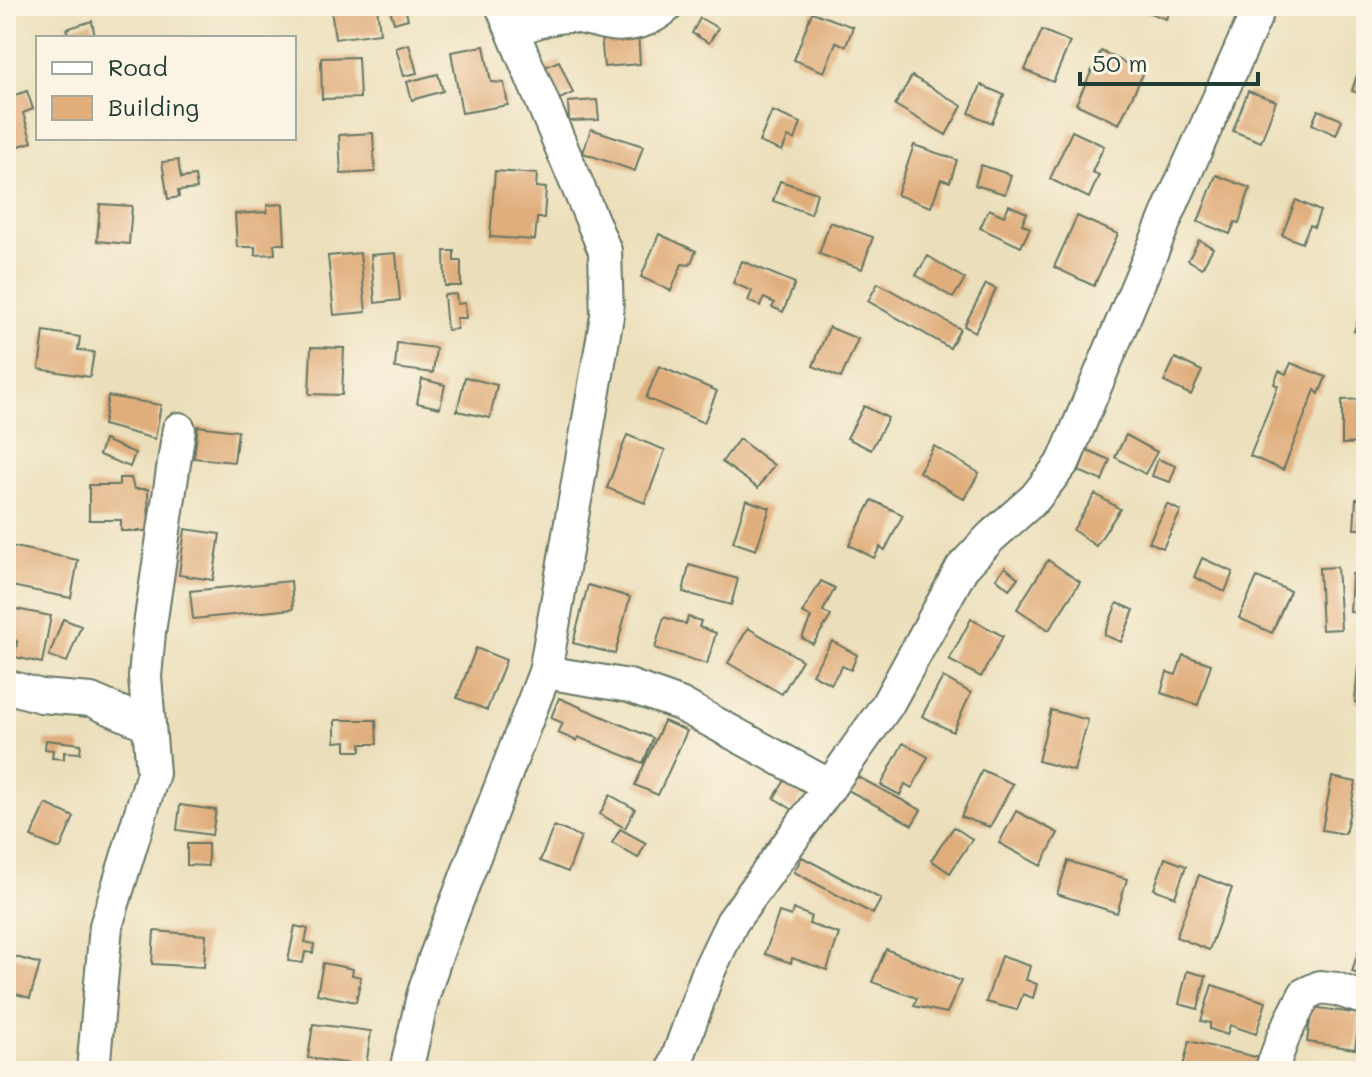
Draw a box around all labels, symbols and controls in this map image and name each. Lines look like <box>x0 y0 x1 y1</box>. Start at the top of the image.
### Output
legend <box>36 36 296 140</box>
scale bar <box>1080 36 1258 86</box>
text: 50 m <box>1092 47 1148 78</box>
text: Road <box>108 51 168 82</box>
text: Building <box>108 91 199 122</box>

